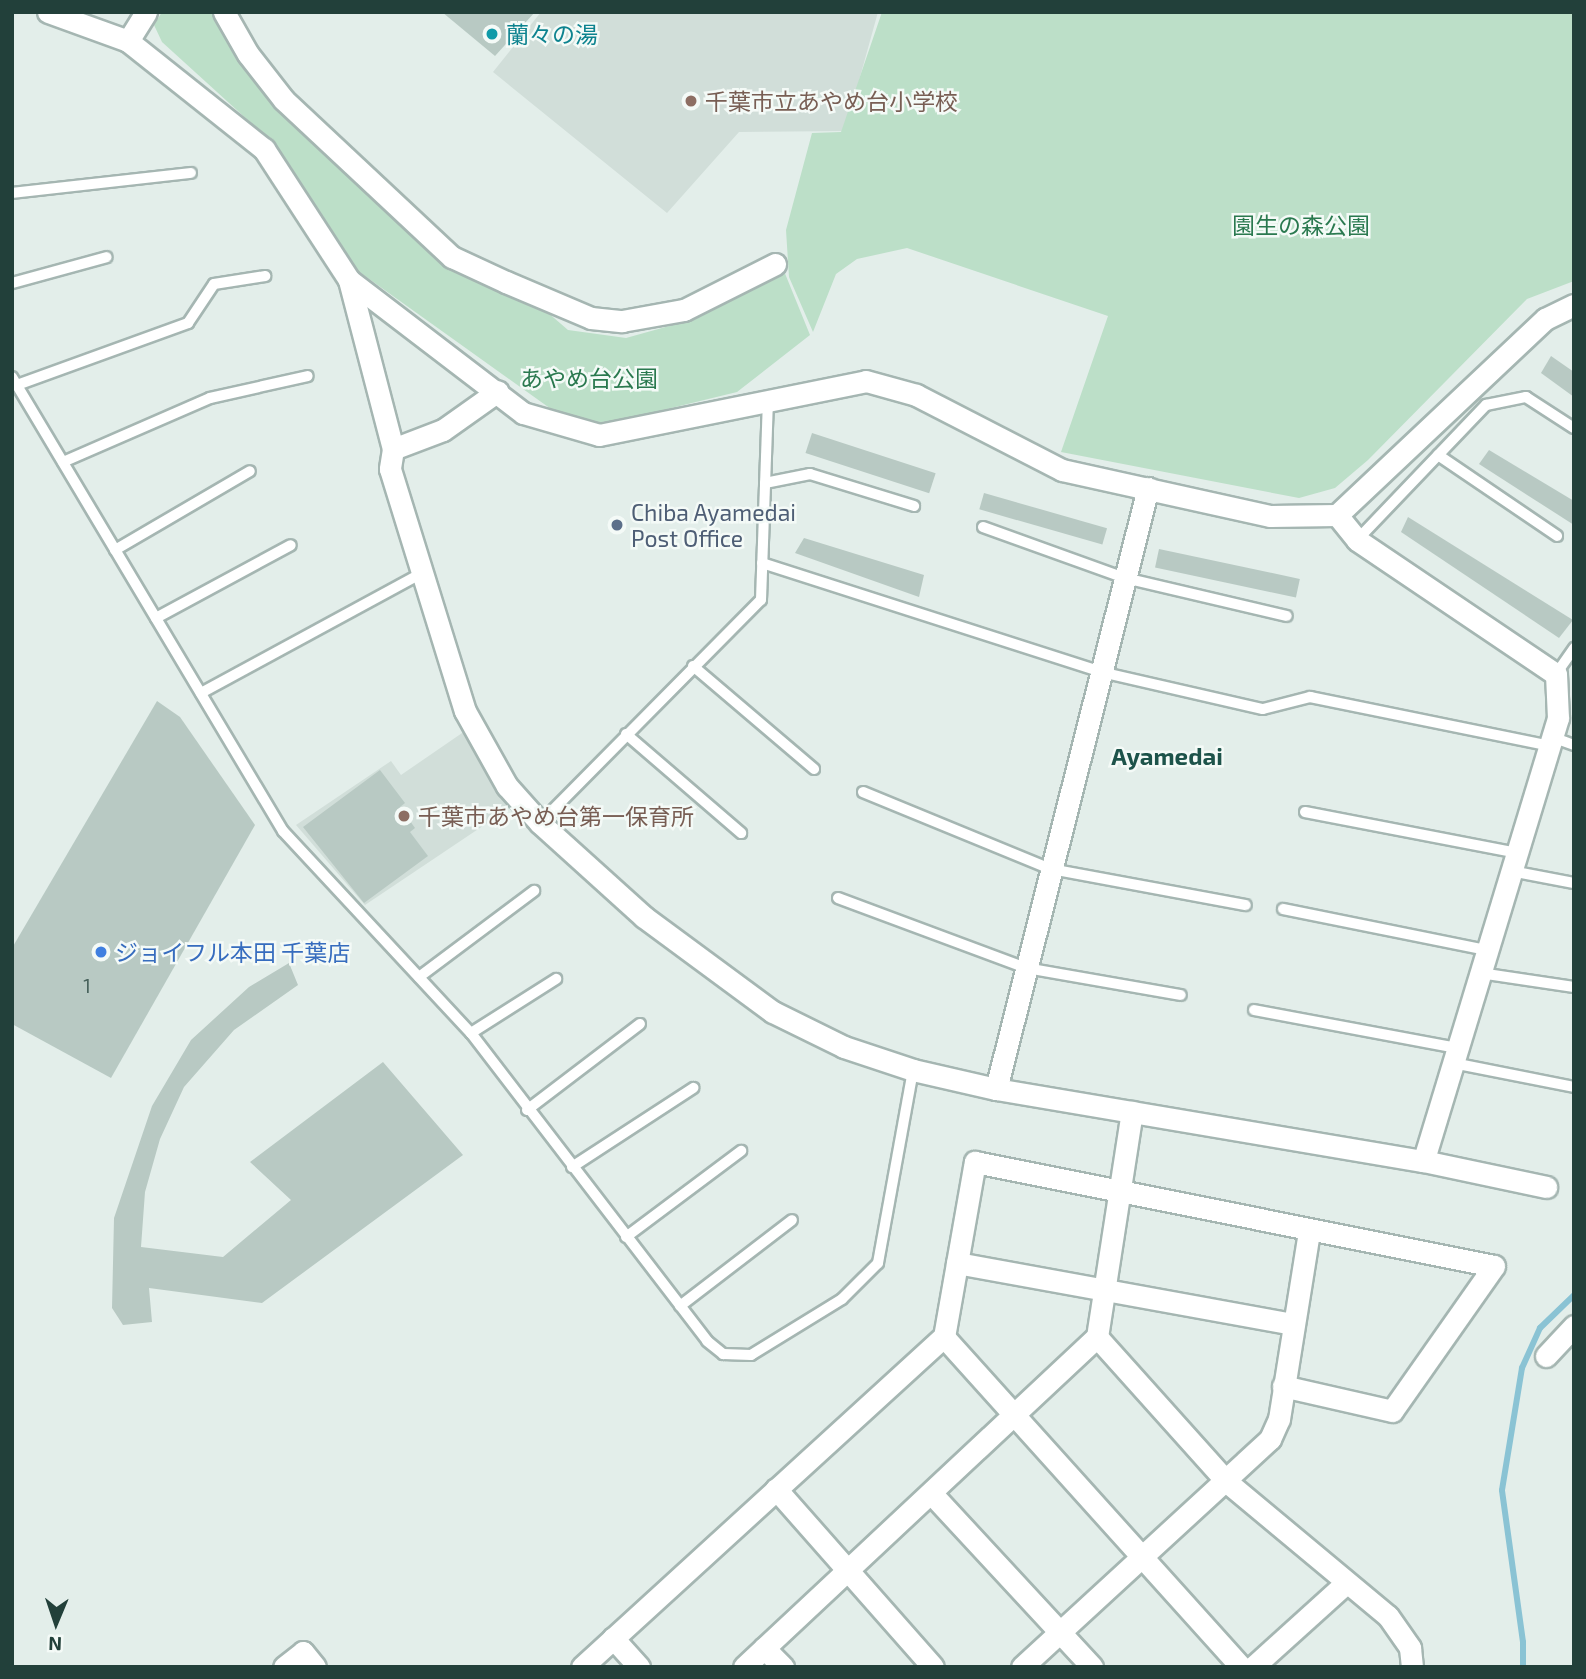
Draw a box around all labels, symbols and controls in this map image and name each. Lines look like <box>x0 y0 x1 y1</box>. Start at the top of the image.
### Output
place label: 蘭々の湯 <box>506 20 598 48</box>
marker: 蘭々の湯 <box>484 26 500 42</box>
place label: 千葉市立あやめ台小学校 <box>705 87 958 115</box>
marker: 千葉市立あやめ台小学校 <box>683 93 699 109</box>
park label: 園生の森公園 <box>1232 211 1370 239</box>
park label: あやめ台公園 <box>520 364 658 392</box>
place label: Chiba Ayamedai Post Office <box>631 498 797 552</box>
marker: Chiba Ayamedai Post Office <box>609 517 625 533</box>
district label: Ayamedai <box>1111 742 1223 770</box>
place label: 千葉市あやめ台第一保育所 <box>418 802 694 830</box>
marker: 千葉市あやめ台第一保育所 <box>396 808 412 824</box>
place label: ジョイフル本田 千葉店 <box>115 938 350 966</box>
marker: ジョイフル本田 千葉店 <box>93 944 109 960</box>
house number: 1 <box>83 975 91 997</box>
north arrow <box>21 1588 91 1658</box>
text: N <box>48 1633 63 1656</box>

